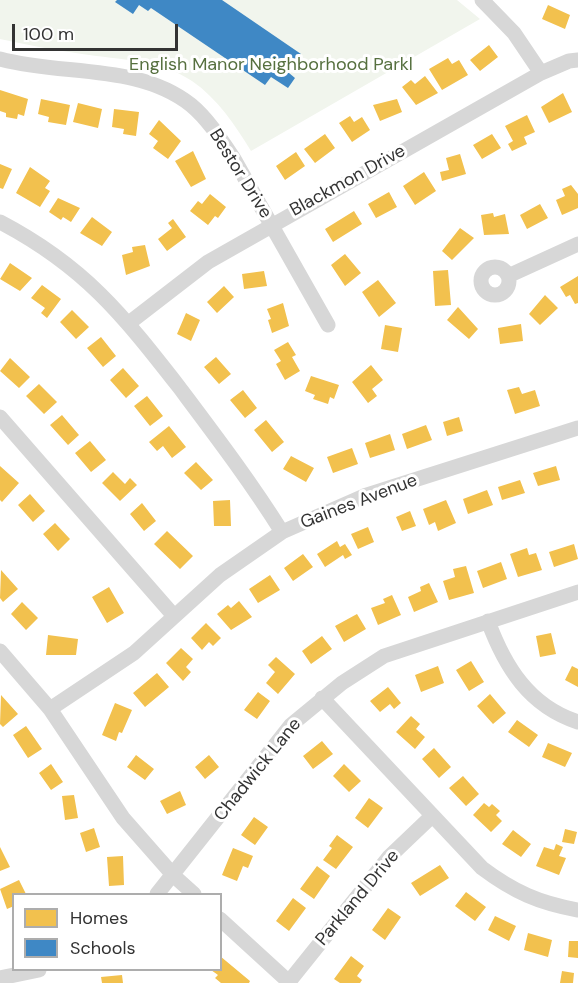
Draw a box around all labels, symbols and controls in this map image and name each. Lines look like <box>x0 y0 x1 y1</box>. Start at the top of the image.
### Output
scale bar <box>15 12 182 50</box>
text: 100 m <box>23 22 74 46</box>
park label: English Manor Neighborhood Parkl <box>129 54 413 76</box>
street label: Bestor Drive <box>204 125 276 223</box>
street label: Blackmon Drive <box>287 140 409 222</box>
street label: Gaines Avenue <box>298 470 420 534</box>
street label: Chadwick Lane <box>210 714 306 826</box>
street label: Parkland Drive <box>312 846 404 950</box>
legend <box>12 893 222 971</box>
text: Homes <box>70 906 128 930</box>
text: Schools <box>70 936 135 960</box>

